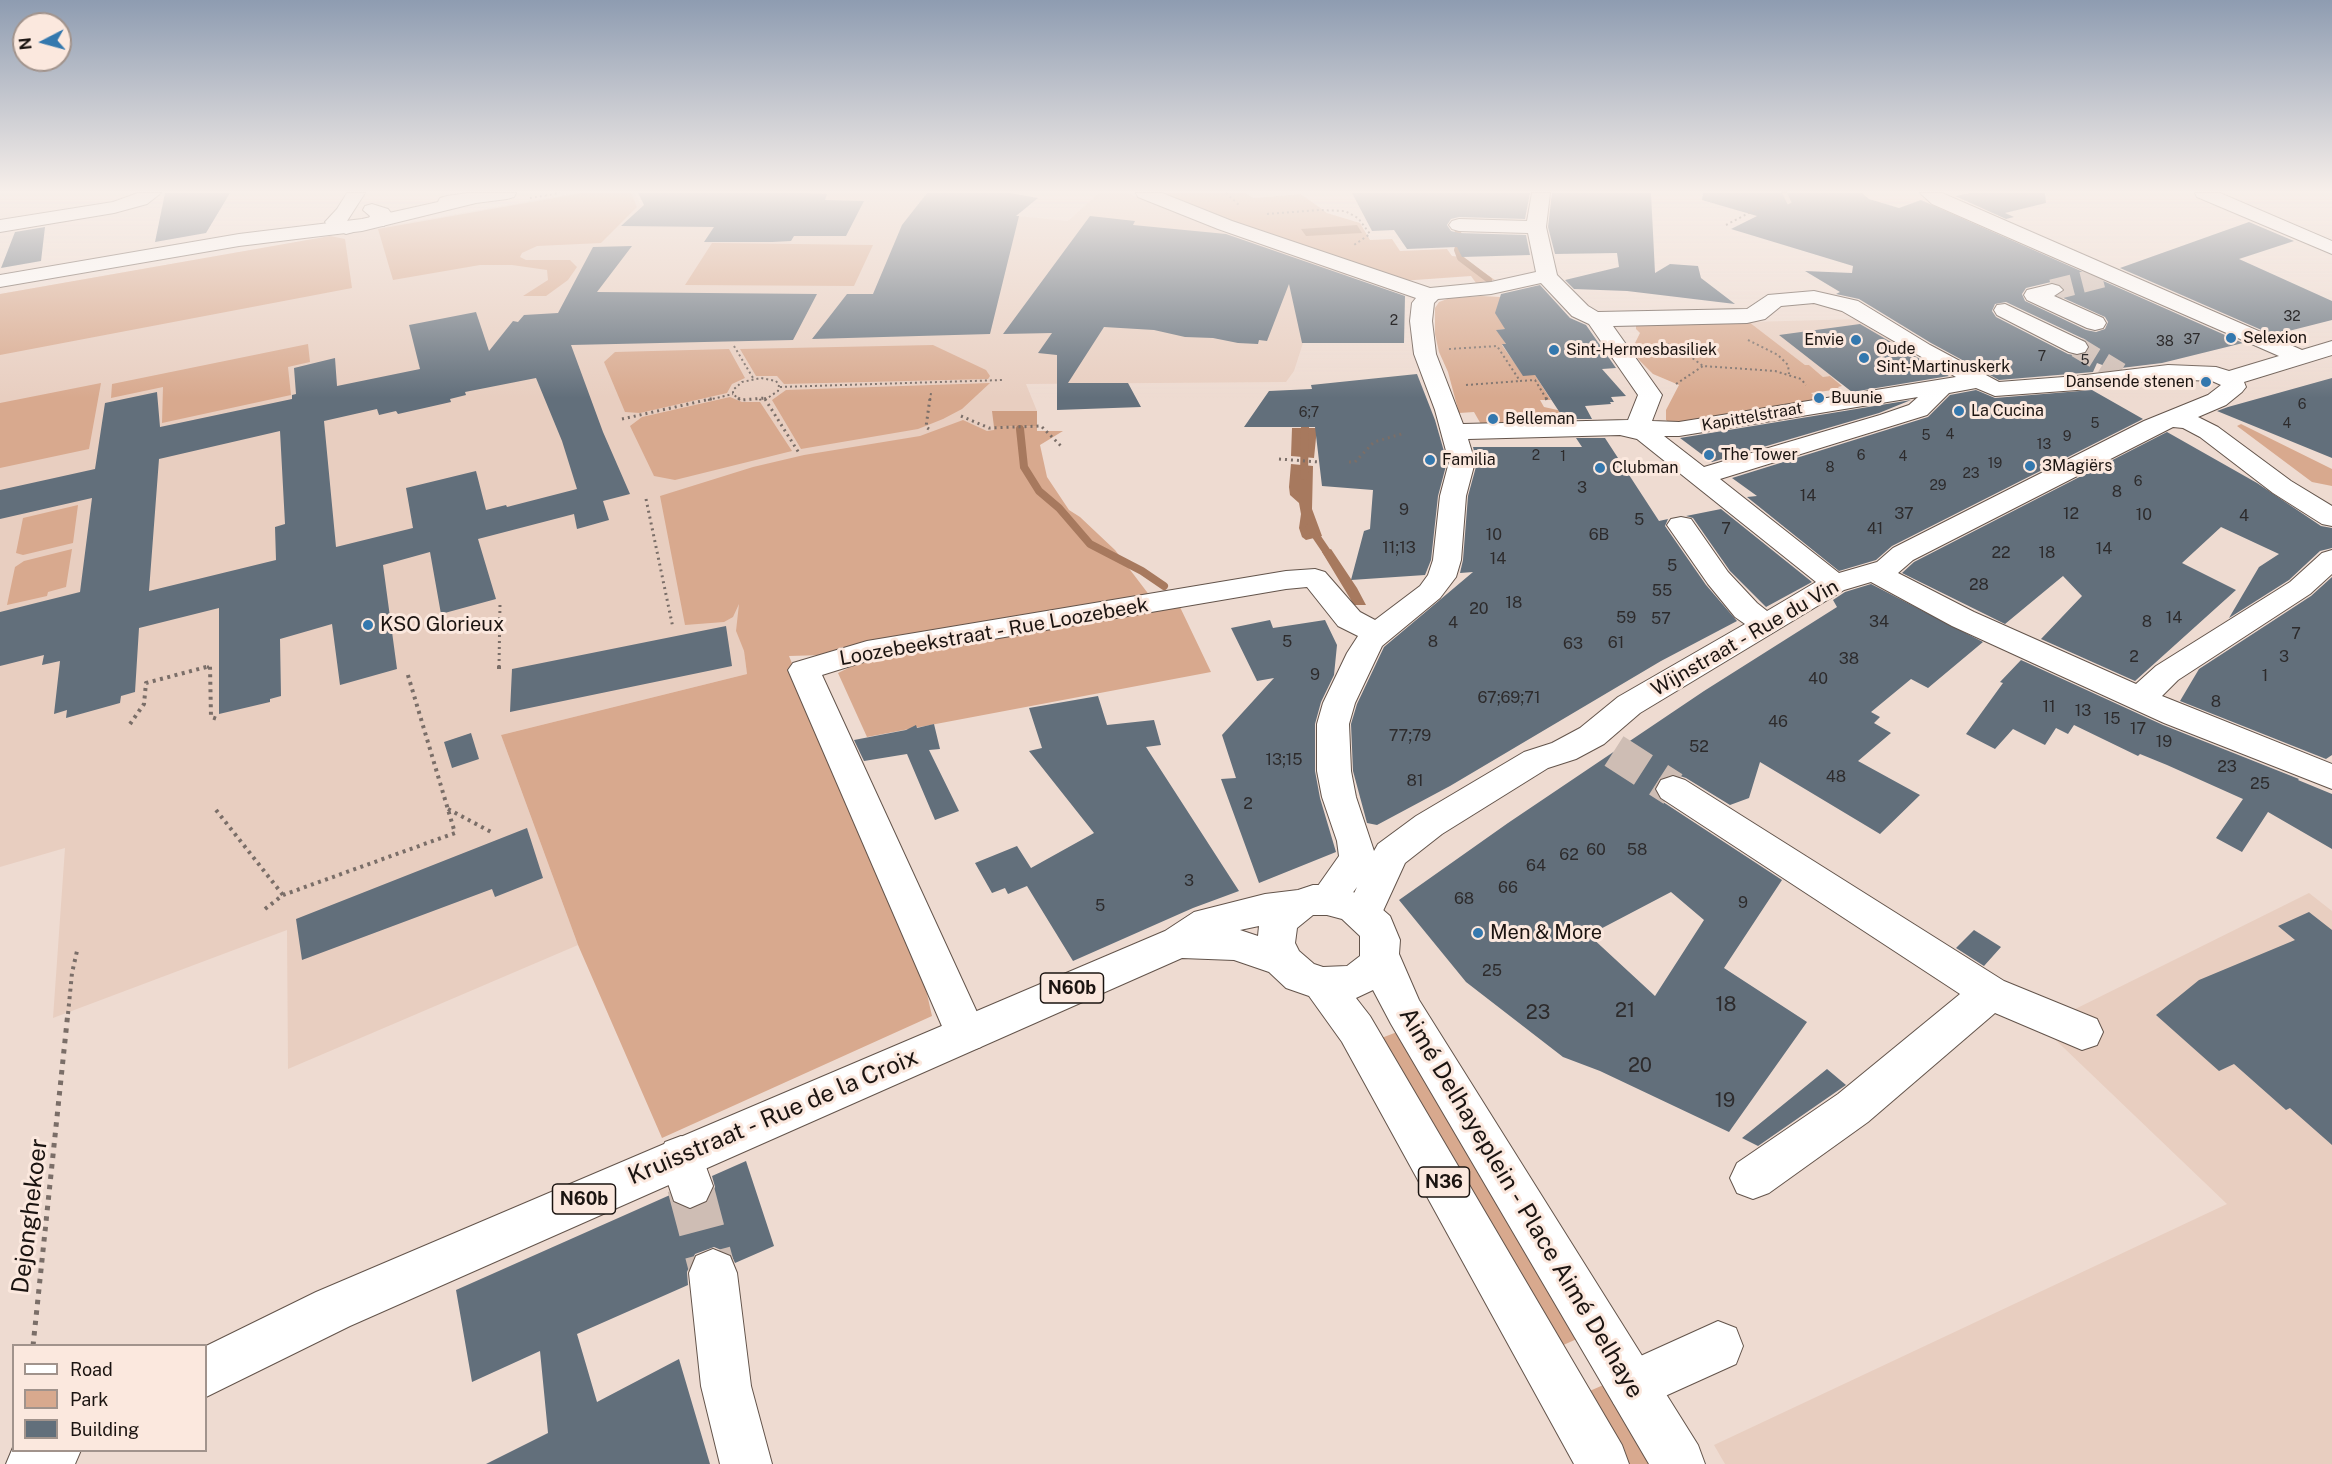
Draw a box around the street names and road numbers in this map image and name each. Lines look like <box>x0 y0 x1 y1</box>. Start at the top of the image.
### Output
street label: Kapittelstraat <box>1700 399 1804 435</box>
street label: Wijnstraat - Rue du Vin <box>1647 575 1843 701</box>
street label: Loozebeekstraat - Rue Loozebeek <box>838 593 1150 671</box>
road number: N60b <box>1040 973 1104 1003</box>
street label: Aimé Delhayeplein - Place Aimé Delhaye <box>1393 1003 1649 1403</box>
street label: Kruisstraat - Rue de la Croix <box>624 1043 922 1191</box>
street label: Dejonghekoer <box>6 1137 54 1295</box>
road number: N36 <box>1418 1167 1470 1197</box>
road number: N60b <box>552 1184 616 1214</box>

